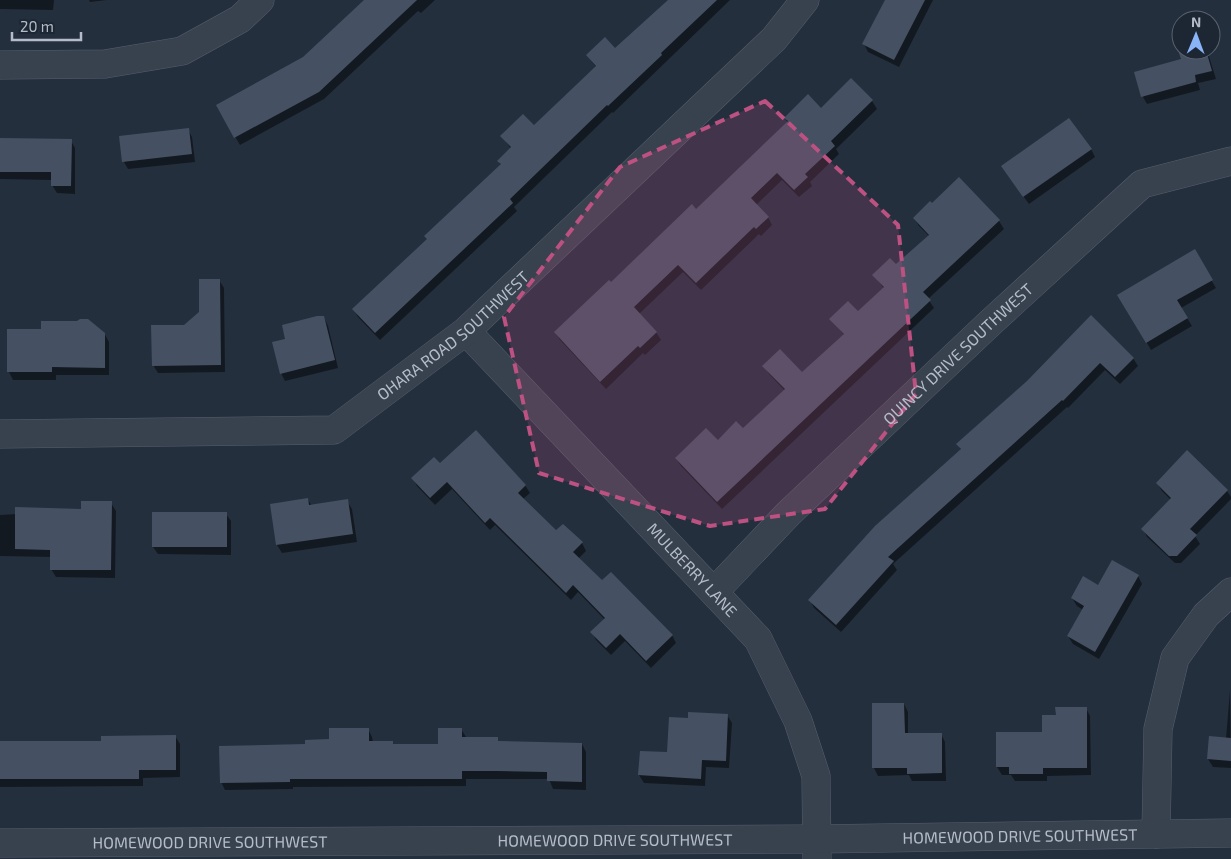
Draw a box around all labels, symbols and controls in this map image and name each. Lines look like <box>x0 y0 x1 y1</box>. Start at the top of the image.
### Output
scale bar <box>12 10 81 42</box>
north arrow <box>1171 10 1221 60</box>
text: N <box>1191 13 1201 30</box>
text: 20 m <box>20 17 54 35</box>
street label: OHARA ROAD SOUTHWEST <box>373 267 532 404</box>
street label: QUINCY DRIVE SOUTHWEST <box>879 279 1036 429</box>
street label: MULBERRY LANE <box>644 519 742 620</box>
street label: HOMEWOOD DRIVE SOUTHWEST <box>902 824 1138 847</box>
street label: HOMEWOOD DRIVE SOUTHWEST <box>497 829 733 850</box>
street label: HOMEWOOD DRIVE SOUTHWEST <box>92 831 328 852</box>

